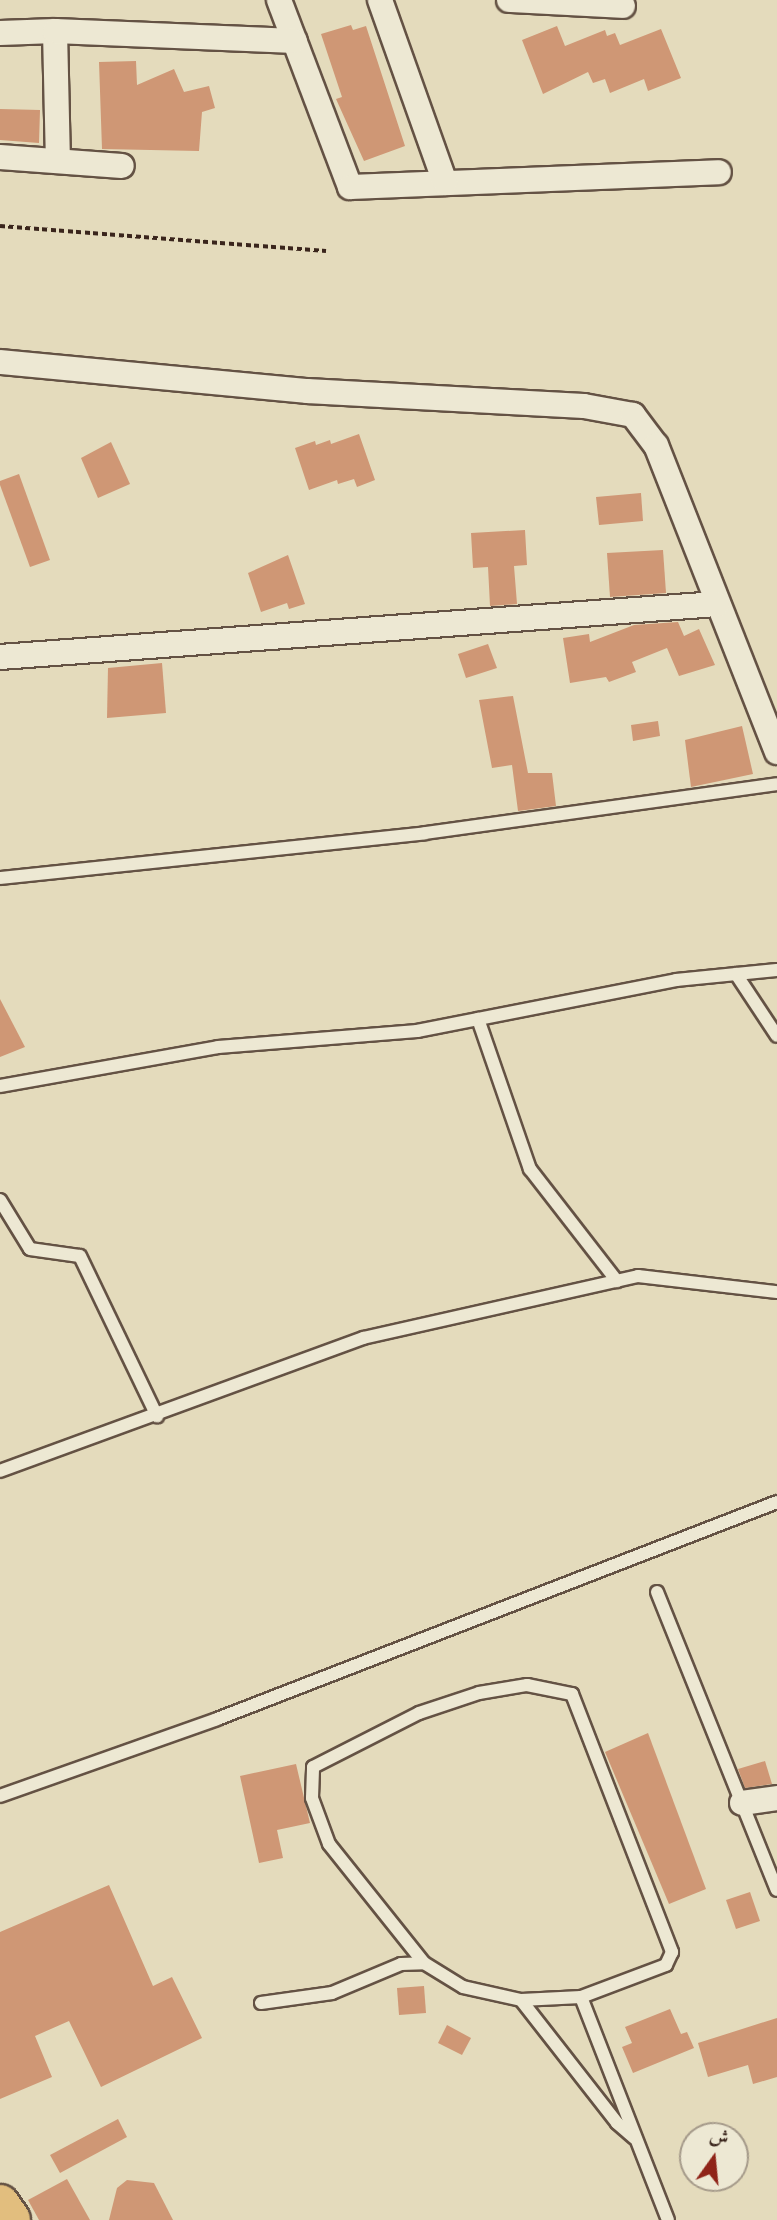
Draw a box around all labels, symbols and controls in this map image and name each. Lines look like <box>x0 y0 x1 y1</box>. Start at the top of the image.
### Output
north arrow <box>679 2122 749 2192</box>
text: ش <box>707 2127 731 2150</box>

